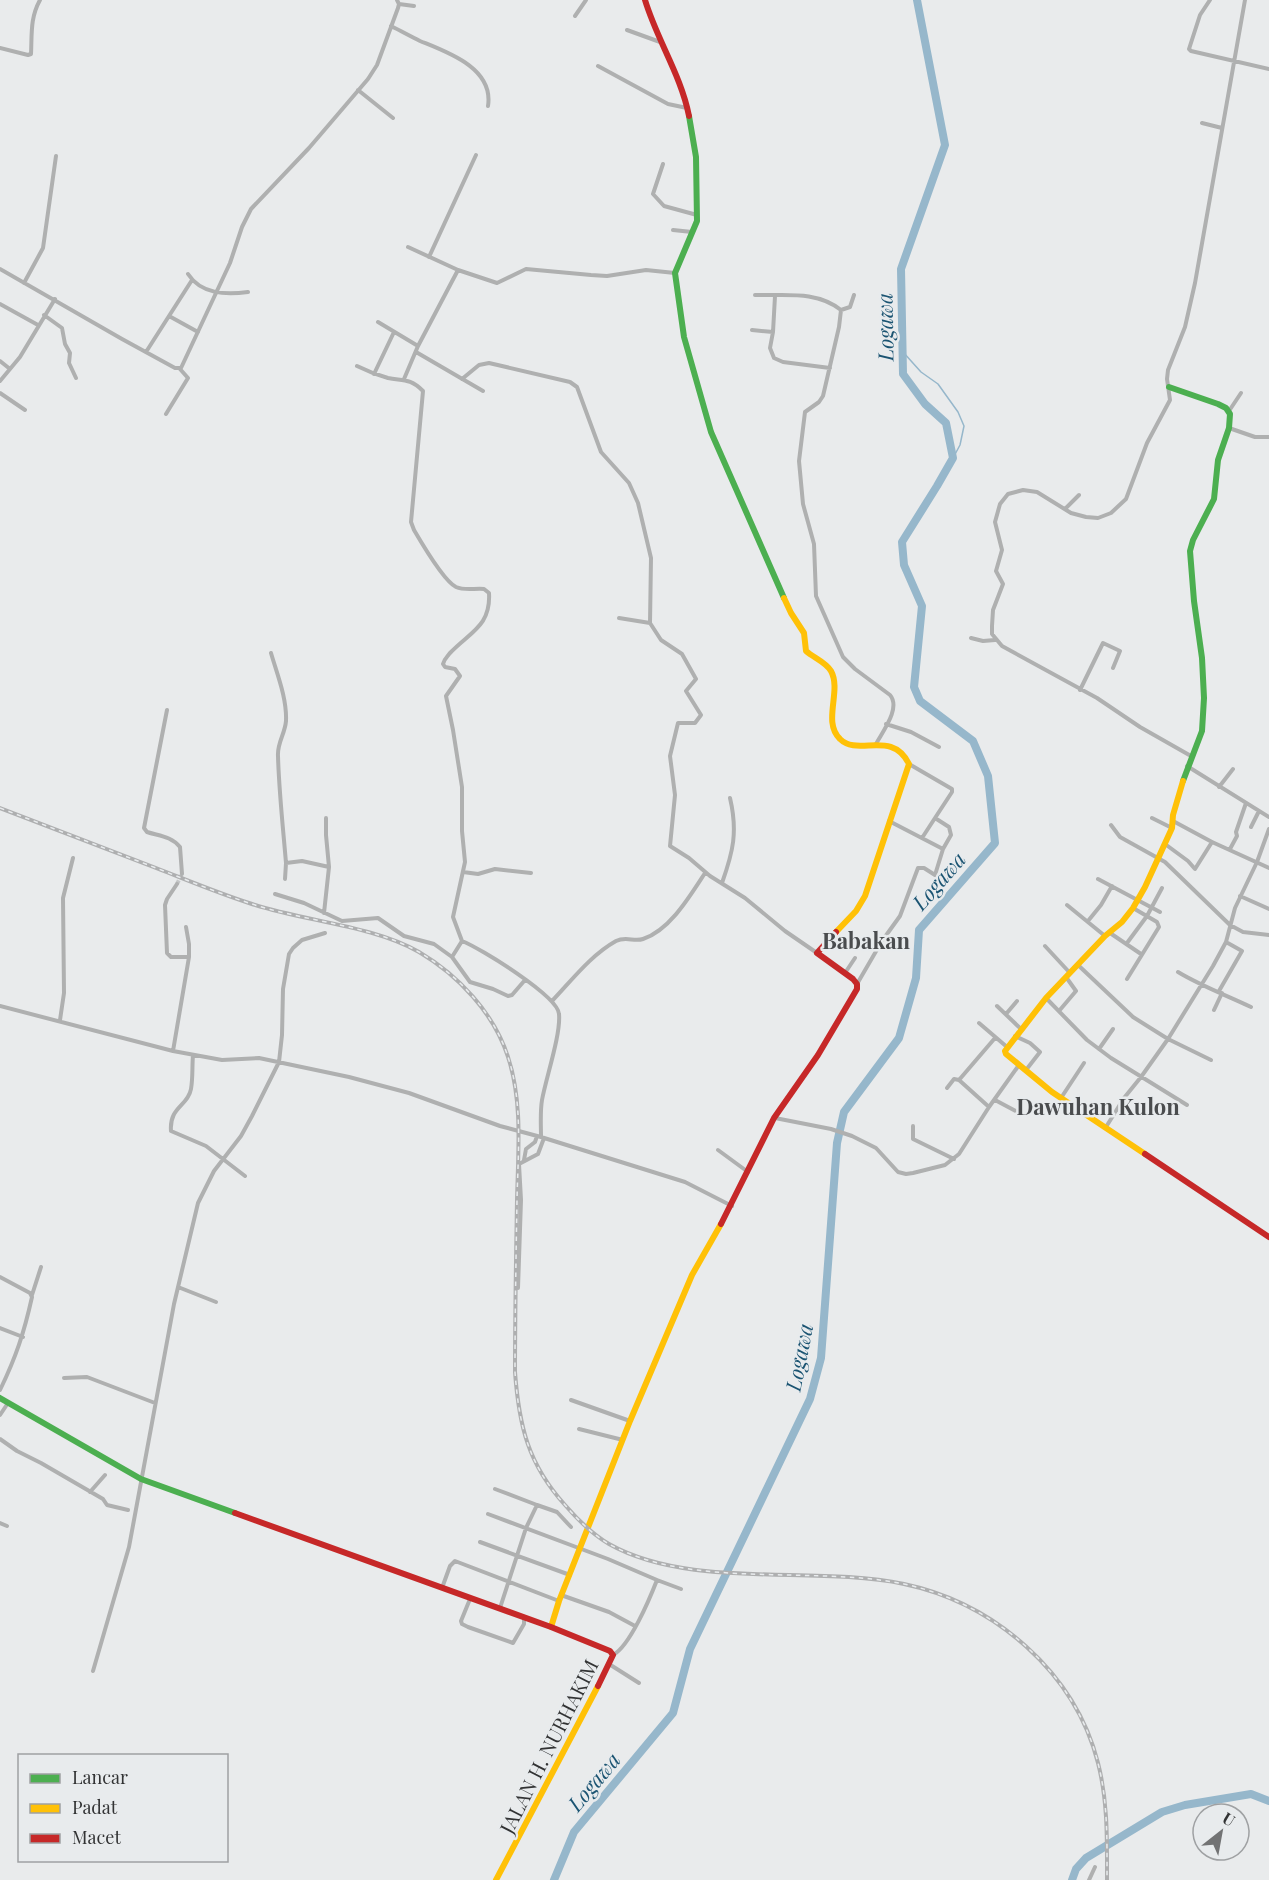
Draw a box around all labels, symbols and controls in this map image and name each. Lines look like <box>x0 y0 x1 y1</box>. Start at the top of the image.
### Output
water label: Logawa <box>869 293 899 362</box>
water label: Logawa <box>904 845 971 916</box>
district label: Babakan <box>822 925 911 955</box>
district label: Dawuhan Kulon <box>1016 1091 1180 1121</box>
water label: Logawa <box>778 1321 818 1394</box>
street label: JALAN H. NURHAKIM <box>492 1654 604 1839</box>
water label: Logawa <box>560 1746 626 1817</box>
legend <box>18 1754 228 1862</box>
text: Lancar <box>72 1765 128 1789</box>
text: Padat <box>72 1795 118 1819</box>
north arrow <box>1191 1802 1251 1862</box>
text: U <box>1219 1807 1239 1831</box>
text: Macet <box>72 1825 121 1849</box>

